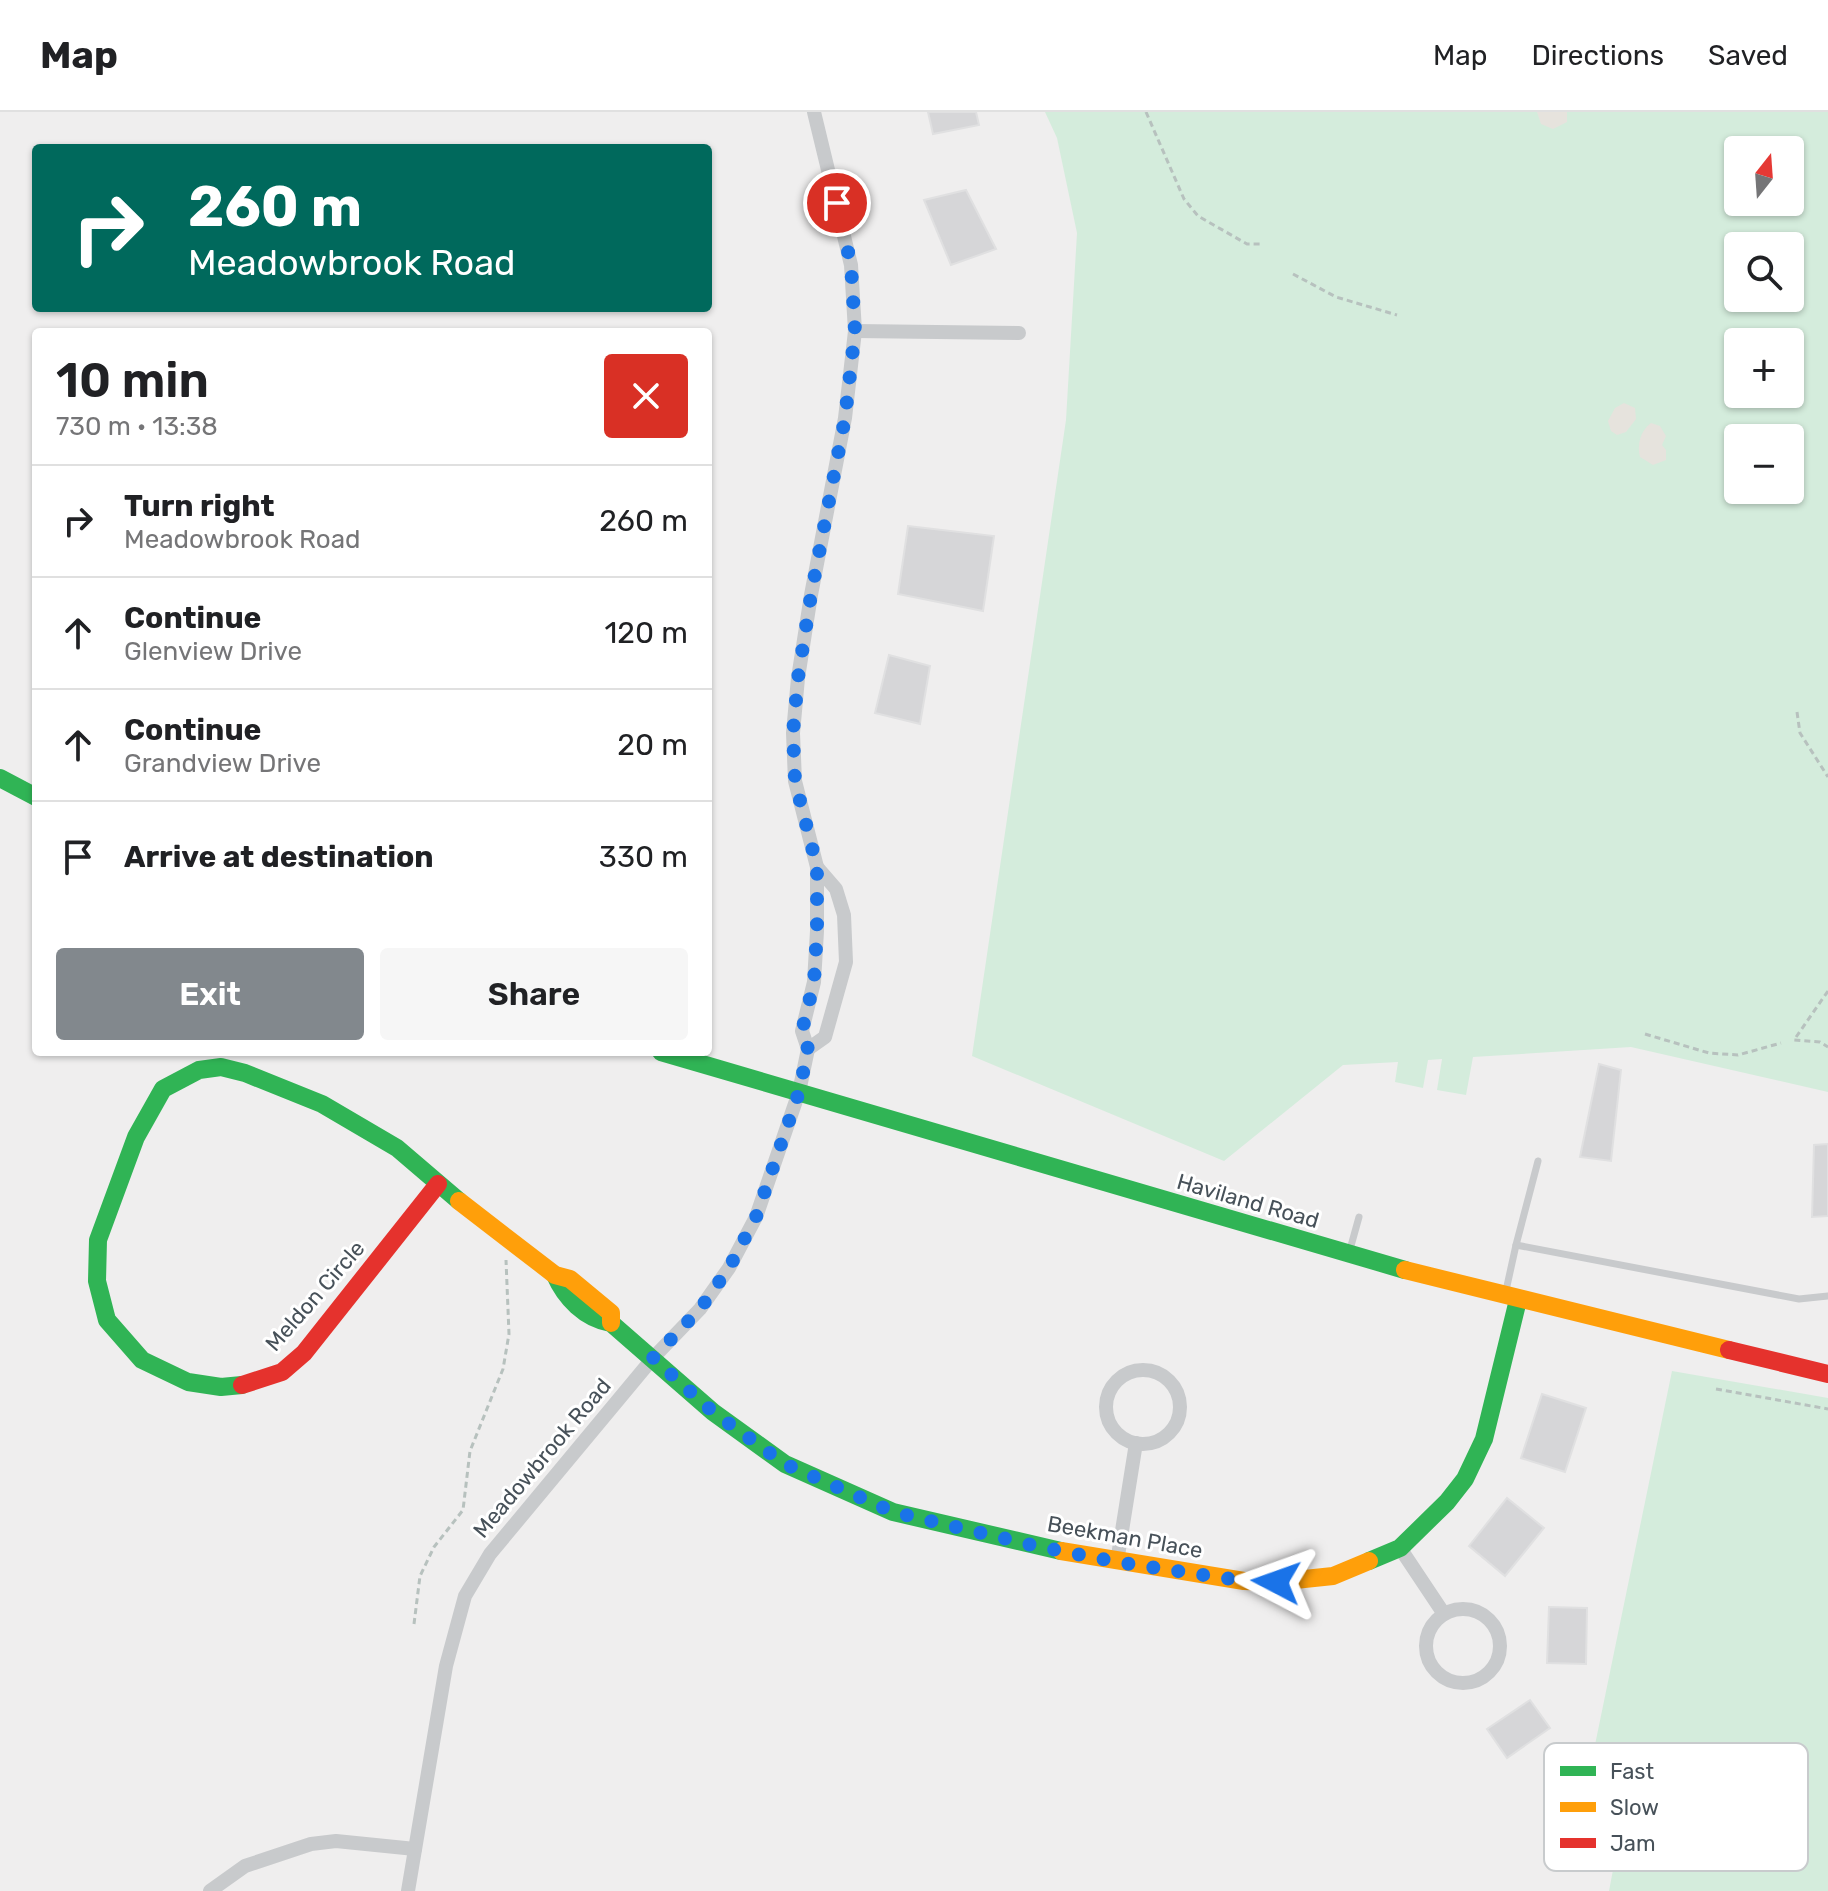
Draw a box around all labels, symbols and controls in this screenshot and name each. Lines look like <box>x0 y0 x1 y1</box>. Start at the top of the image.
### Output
text: Map <box>40 32 118 78</box>
text: Map <box>1433 39 1487 72</box>
text: Directions <box>1531 39 1664 72</box>
text: Saved <box>1708 39 1788 72</box>
north arrow <box>1724 136 1804 216</box>
map controls <box>1724 136 1804 504</box>
pin <box>803 169 871 237</box>
text: 260 m <box>188 174 362 240</box>
icon: right <box>56 176 160 280</box>
icon: arrive <box>815 181 859 225</box>
button: search <box>1724 232 1804 312</box>
text: Meadowbrook Road <box>188 241 516 284</box>
button: + <box>1724 328 1804 408</box>
text: 10 min <box>56 352 209 409</box>
button: close <box>604 354 688 438</box>
text: 730 m · 13:38 <box>56 411 218 442</box>
button: − <box>1724 424 1804 504</box>
text: Turn right <box>124 488 275 524</box>
icon: right <box>56 499 100 543</box>
text: 260 m <box>599 503 688 539</box>
text: Meadowbrook Road <box>124 524 361 555</box>
text: Continue <box>124 600 261 636</box>
icon: ahead <box>56 611 100 655</box>
text: 120 m <box>604 615 688 651</box>
text: Glenview Drive <box>124 636 302 667</box>
text: Continue <box>124 712 261 748</box>
icon: ahead <box>56 723 100 767</box>
text: 20 m <box>617 727 688 763</box>
text: Grandview Drive <box>124 748 321 779</box>
icon: arrive <box>56 835 100 879</box>
text: Arrive at destination <box>124 839 434 875</box>
text: 330 m <box>599 839 688 875</box>
button: Exit <box>56 948 364 1040</box>
button: Share <box>380 948 688 1040</box>
street label: Haviland Road <box>1174 1168 1322 1234</box>
street label: Meldon Circle <box>260 1235 370 1357</box>
street label: Meadowbrook Road <box>467 1373 617 1543</box>
street label: Beekman Place <box>1045 1510 1205 1564</box>
position arrow <box>1234 1540 1318 1624</box>
legend <box>1544 1743 1808 1871</box>
text: Fast <box>1610 1758 1655 1785</box>
text: Slow <box>1610 1794 1659 1821</box>
text: Jam <box>1610 1830 1656 1857</box>

